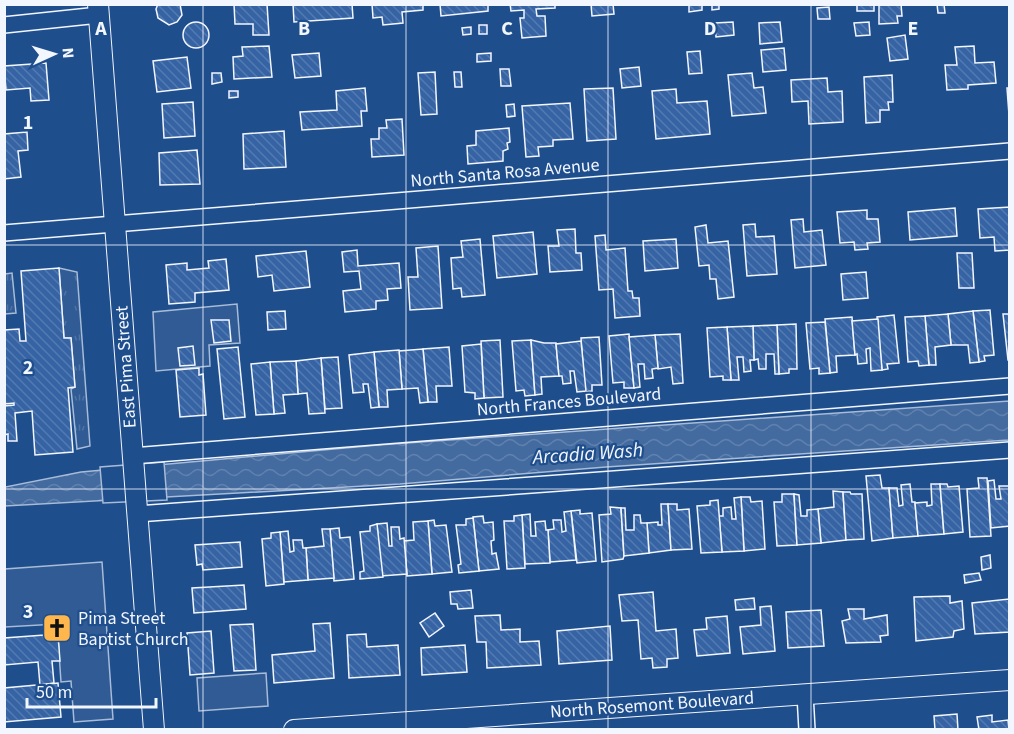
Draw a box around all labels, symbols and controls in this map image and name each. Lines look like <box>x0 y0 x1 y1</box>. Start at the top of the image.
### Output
text: A <box>94 15 107 43</box>
text: B <box>298 15 310 43</box>
text: C <box>501 15 513 43</box>
text: D <box>704 15 716 43</box>
text: E <box>908 15 918 43</box>
north arrow <box>24 24 84 84</box>
text: N <box>57 47 79 59</box>
text: 1 <box>23 109 33 137</box>
street label: North Santa Rosa Avenue <box>410 152 601 194</box>
street label: East Pima Street <box>109 305 143 429</box>
text: 2 <box>23 354 33 382</box>
street label: North Frances Boulevard <box>476 381 662 423</box>
water label: Arcadia Wash <box>530 436 644 472</box>
text: 3 <box>23 598 33 626</box>
place label: Pima Street Baptist Church <box>78 606 189 652</box>
church icon: Pima Street Baptist Church <box>41 612 73 644</box>
scale bar <box>27 671 156 709</box>
text: 50 m <box>36 680 72 705</box>
street label: North Rosemont Boulevard <box>549 685 755 725</box>

